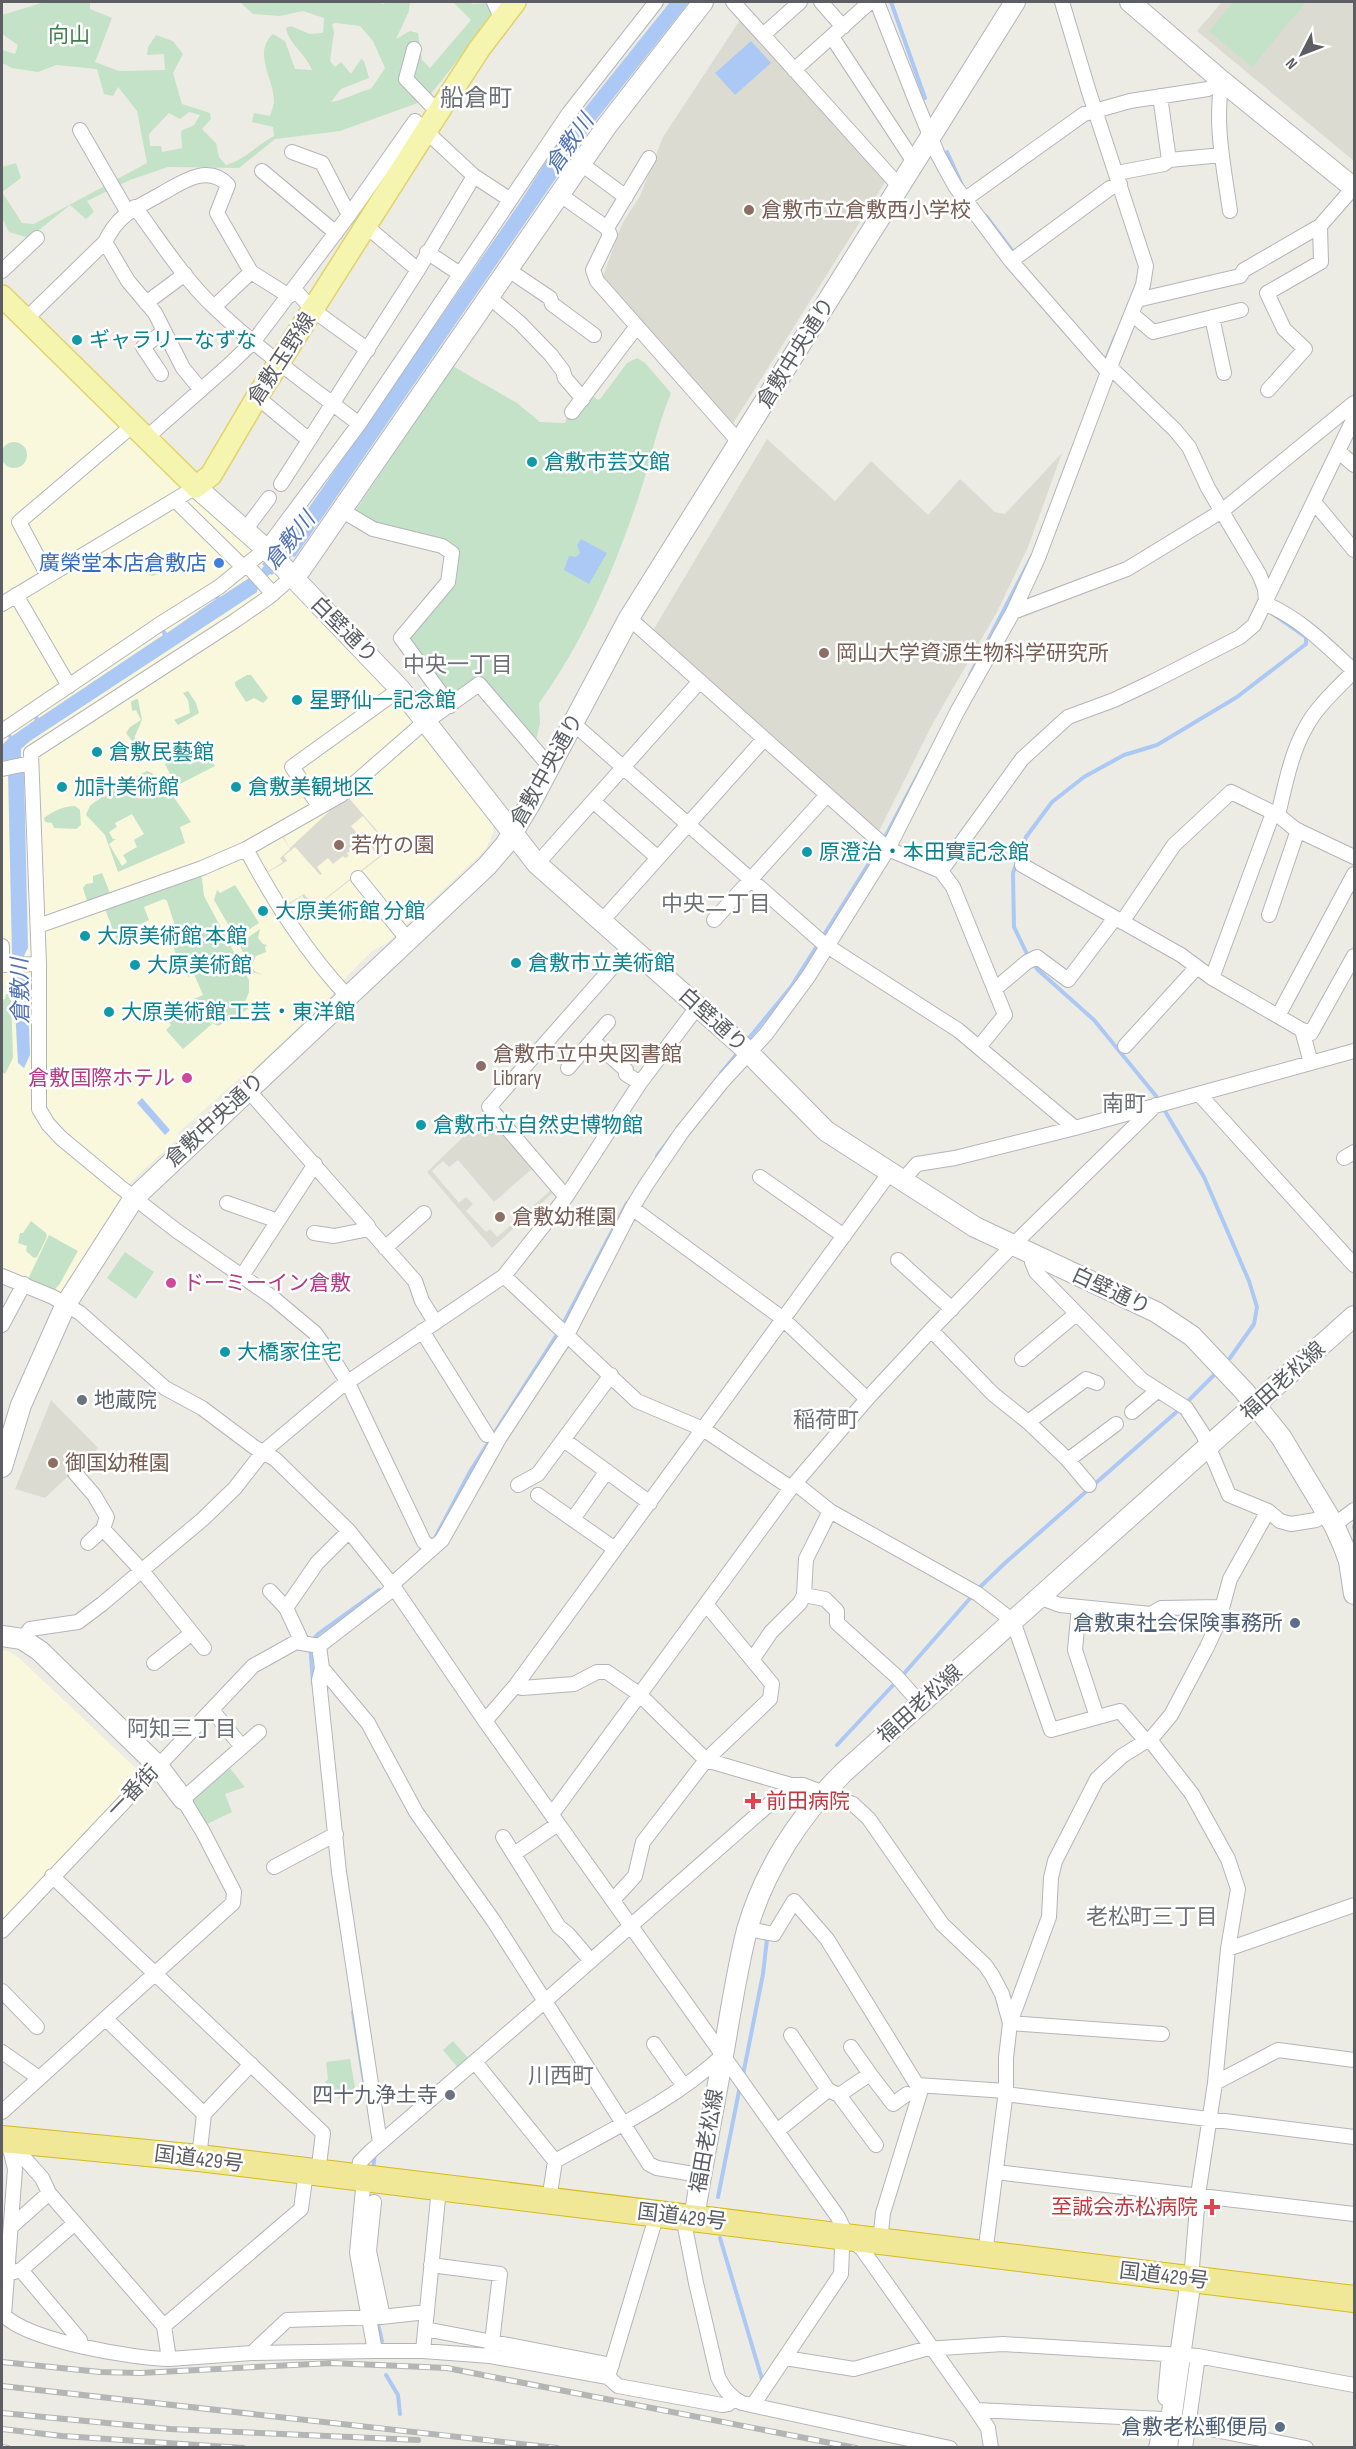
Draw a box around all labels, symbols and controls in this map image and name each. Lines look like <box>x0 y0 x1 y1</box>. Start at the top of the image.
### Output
park label: 向山 <box>48 23 90 48</box>
north arrow <box>1272 24 1332 84</box>
text: N <box>1282 54 1302 73</box>
district label: 船倉町 <box>440 84 512 113</box>
water label: 倉敷川 <box>540 108 601 179</box>
place label: 倉敷市立倉敷西小学校 <box>761 198 971 223</box>
marker: 倉敷市立倉敷西小学校 <box>742 203 756 217</box>
street label: 倉敷中央通り <box>752 293 840 413</box>
street label: 倉敷玉野線 <box>243 308 321 410</box>
place label: ギャラリーなずな <box>89 328 257 353</box>
marker: ギャラリーなずな <box>70 333 84 347</box>
place label: 倉敷市芸文館 <box>544 450 670 475</box>
marker: 倉敷市芸文館 <box>525 455 539 469</box>
water label: 倉敷川 <box>259 505 323 575</box>
place label: 廣榮堂本店倉敷店 <box>39 551 207 576</box>
marker: 廣榮堂本店倉敷店 <box>212 556 226 570</box>
street label: 白壁通り <box>305 591 383 669</box>
place label: 岡山大学資源生物科学研究所 <box>836 641 1109 666</box>
marker: 岡山大学資源生物科学研究所 <box>817 646 831 660</box>
district label: 中央一丁目 <box>403 652 513 679</box>
place label: 星野仙一記念館 <box>309 688 456 713</box>
marker: 星野仙一記念館 <box>290 693 304 707</box>
street label: 倉敷中央通り <box>506 709 588 831</box>
place label: 倉敷民藝館 <box>109 740 214 765</box>
marker: 倉敷民藝館 <box>90 745 104 759</box>
place label: 加計美術館 <box>74 775 179 800</box>
place label: 倉敷美観地区 <box>248 775 374 800</box>
marker: 加計美術館 <box>55 780 69 794</box>
marker: 倉敷美観地区 <box>229 780 243 794</box>
place label: 若竹の園 <box>351 833 435 858</box>
marker: 若竹の園 <box>332 838 346 852</box>
place label: 原澄治・本田實記念館 <box>819 840 1029 865</box>
marker: 原澄治・本田實記念館 <box>800 845 814 859</box>
district label: 中央二丁目 <box>661 891 771 918</box>
place label: 大原美術館 分館 <box>275 899 425 924</box>
marker: 大原美術館 分館 <box>256 904 270 918</box>
place label: 大原美術館 本館 <box>97 924 247 949</box>
marker: 大原美術館 本館 <box>78 929 92 943</box>
place label: 倉敷市立美術館 <box>528 951 675 976</box>
place label: 大原美術館 <box>147 953 252 978</box>
water label: 倉敷川 <box>7 956 35 1024</box>
marker: 倉敷市立美術館 <box>509 956 523 970</box>
marker: 大原美術館 <box>128 958 142 972</box>
street label: 白壁通り <box>673 983 753 1057</box>
place label: 大原美術館 工芸・東洋館 <box>121 1000 355 1025</box>
marker: 大原美術館 工芸・東洋館 <box>102 1005 116 1019</box>
place label: 倉敷市立中央図書館 Library <box>493 1042 682 1091</box>
marker: 倉敷市立中央図書館 Library <box>474 1059 488 1073</box>
place label: 倉敷国際ホテル <box>28 1066 175 1091</box>
street label: 倉敷中央通り <box>160 1068 270 1172</box>
marker: 倉敷国際ホテル <box>180 1071 194 1085</box>
district label: 南町 <box>1102 1091 1146 1118</box>
place label: 倉敷市立自然史博物館 <box>433 1113 643 1138</box>
marker: 倉敷市立自然史博物館 <box>414 1118 428 1132</box>
place label: 倉敷幼稚園 <box>512 1205 617 1230</box>
marker: 倉敷幼稚園 <box>493 1210 507 1224</box>
street label: 白壁通り <box>1068 1262 1154 1320</box>
place label: ドーミーイン倉敷 <box>183 1271 351 1296</box>
marker: ドーミーイン倉敷 <box>164 1276 178 1290</box>
street label: 福田老松線 <box>1236 1337 1330 1425</box>
place label: 大橋家住宅 <box>237 1340 342 1365</box>
marker: 大橋家住宅 <box>218 1345 232 1359</box>
place label: 地蔵院 <box>94 1388 157 1413</box>
marker: 地蔵院 <box>75 1393 89 1407</box>
district label: 稲荷町 <box>793 1407 859 1434</box>
place label: 御国幼稚園 <box>65 1451 170 1476</box>
marker: 御国幼稚園 <box>46 1456 60 1470</box>
place label: 倉敷東社会保険事務所 <box>1073 1611 1283 1636</box>
marker: 倉敷東社会保険事務所 <box>1288 1616 1302 1630</box>
street label: 福田老松線 <box>873 1660 967 1748</box>
district label: 阿知三丁目 <box>127 1716 237 1743</box>
street label: 一番街 <box>102 1760 164 1822</box>
place label: 前田病院 <box>766 1789 850 1814</box>
marker: 前田病院 <box>744 1792 762 1810</box>
district label: 老松町三丁目 <box>1086 1904 1218 1931</box>
district label: 川西町 <box>528 2063 594 2090</box>
place label: 四十九浄土寺 <box>312 2083 438 2108</box>
street label: 福田老松線 <box>686 2087 728 2195</box>
marker: 四十九浄土寺 <box>443 2088 457 2102</box>
street label: 国道429号 <box>153 2141 245 2177</box>
place label: 至誠会赤松病院 <box>1051 2195 1198 2220</box>
marker: 至誠会赤松病院 <box>1203 2198 1221 2216</box>
street label: 国道429号 <box>636 2199 728 2235</box>
street label: 国道429号 <box>1118 2258 1210 2294</box>
place label: 倉敷老松郵便局 <box>1121 2415 1268 2440</box>
marker: 倉敷老松郵便局 <box>1273 2420 1287 2434</box>

